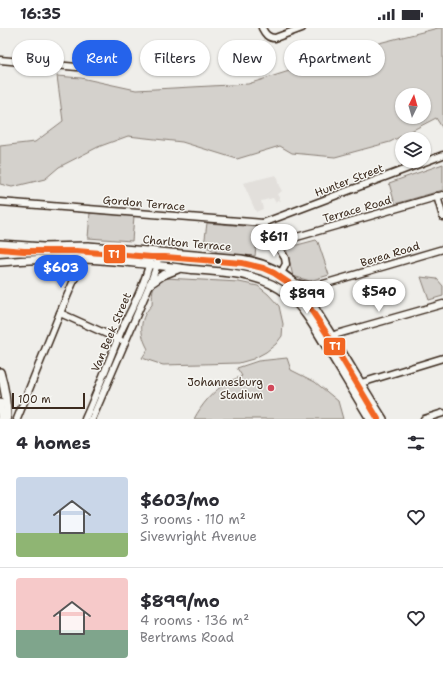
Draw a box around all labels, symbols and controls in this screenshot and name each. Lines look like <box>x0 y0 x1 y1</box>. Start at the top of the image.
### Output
text: 16:35 <box>20 4 61 24</box>
chip: Buy <box>12 40 64 76</box>
chip: Rent <box>72 40 132 76</box>
chip: Filters <box>140 40 210 76</box>
chip: New <box>218 40 276 76</box>
chip: Apartment <box>284 40 385 76</box>
north arrow <box>395 88 431 124</box>
map controls <box>395 88 431 168</box>
button: layers <box>395 132 431 168</box>
street label: Hunter Street <box>313 160 386 200</box>
street label: Gordon Terrace <box>102 192 186 215</box>
street label: Terrace Road <box>321 193 393 226</box>
pin: $611 <box>250 224 298 258</box>
text: $611 <box>260 228 288 245</box>
street label: Charlton Terrace <box>142 232 232 255</box>
street label: Berea Road <box>359 238 422 271</box>
line badge: T1 <box>103 244 126 264</box>
text: T1 <box>108 247 120 262</box>
pin: $603 <box>37 255 85 289</box>
unlabelled marker <box>213 256 223 266</box>
text: $603 <box>43 259 79 276</box>
pin: $540 <box>355 279 403 313</box>
pin: $899 <box>283 281 331 315</box>
text: $540 <box>361 283 397 300</box>
text: $899 <box>289 285 325 302</box>
street label: Van Beek Street <box>88 290 135 374</box>
line badge: T1 <box>323 337 346 356</box>
text: T1 <box>329 339 341 354</box>
place label: Johannesburg Stadium <box>187 375 264 403</box>
marker: Johannesburg Stadium <box>266 383 276 393</box>
scale bar <box>12 391 85 410</box>
text: 100 m <box>18 392 51 407</box>
text: 4 homes <box>16 432 91 454</box>
icon: filters <box>405 432 427 454</box>
text: $603/mo <box>140 489 220 511</box>
icon: home <box>48 493 96 541</box>
icon: heart <box>405 506 427 528</box>
text: 3 rooms · 110 m² <box>140 511 246 528</box>
text: Sivewright Avenue <box>140 528 257 545</box>
text: $899/mo <box>140 590 220 612</box>
icon: home <box>48 594 96 642</box>
icon: heart <box>405 607 427 629</box>
text: 4 rooms · 136 m² <box>140 612 249 629</box>
text: Bertrams Road <box>140 629 234 646</box>

